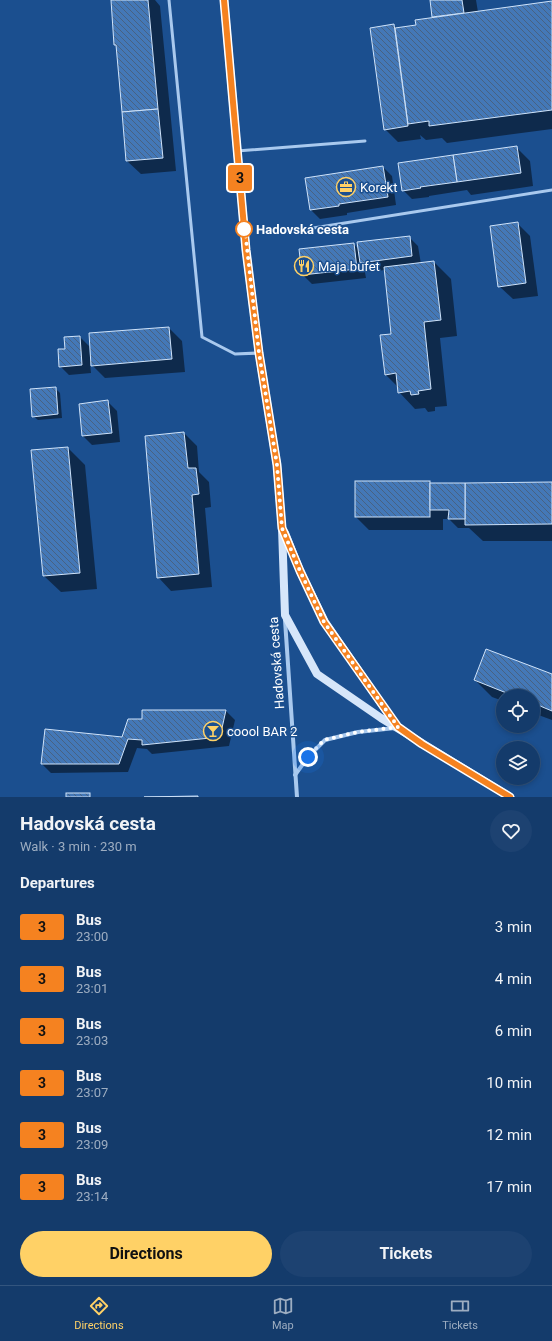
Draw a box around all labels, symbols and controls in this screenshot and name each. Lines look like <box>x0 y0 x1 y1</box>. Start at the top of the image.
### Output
line badge: 3 <box>227 165 253 191</box>
text: 3 <box>236 170 244 186</box>
office icon: Korekt <box>335 176 357 198</box>
place label: Korekt <box>360 180 397 195</box>
marker: Hadovská cesta <box>235 220 253 238</box>
place label: Hadovská cesta <box>256 222 349 237</box>
restaurant icon: Maja bufet <box>293 255 315 277</box>
place label: Maja bufet <box>318 259 380 274</box>
street label: Hadovská cesta <box>266 616 287 710</box>
map controls <box>496 689 540 785</box>
button: locate <box>496 689 540 733</box>
bar icon: coool BAR 2 <box>202 720 224 742</box>
place label: coool BAR 2 <box>227 724 298 739</box>
button: layers <box>496 741 540 785</box>
your location <box>298 747 318 767</box>
button: heart <box>490 810 532 852</box>
text: Hadovská cesta <box>20 812 156 835</box>
text: Walk · 3 min · 230 m <box>20 839 137 854</box>
text: Departures <box>20 874 95 892</box>
text: Bus <box>76 911 102 929</box>
text: 3 min <box>495 918 532 936</box>
text: 3 <box>38 919 46 935</box>
text: 23:00 <box>76 929 108 944</box>
text: Bus <box>76 963 102 981</box>
text: 4 min <box>495 970 532 988</box>
text: 3 <box>38 971 46 987</box>
text: 23:01 <box>76 981 108 996</box>
text: Bus <box>76 1015 102 1033</box>
text: 6 min <box>495 1022 532 1040</box>
text: 3 <box>38 1023 46 1039</box>
text: 23:03 <box>76 1033 108 1048</box>
text: Bus <box>76 1067 102 1085</box>
text: 10 min <box>486 1074 532 1092</box>
text: 3 <box>38 1075 46 1091</box>
text: 23:07 <box>76 1085 108 1100</box>
text: Bus <box>76 1119 102 1137</box>
text: 12 min <box>486 1126 532 1144</box>
text: 3 <box>38 1127 46 1143</box>
text: 23:09 <box>76 1137 108 1152</box>
text: Bus <box>76 1171 102 1189</box>
text: 17 min <box>486 1178 532 1196</box>
text: 3 <box>38 1179 46 1195</box>
text: 23:14 <box>76 1189 108 1204</box>
button: Directions <box>20 1231 272 1277</box>
button: Tickets <box>280 1231 532 1277</box>
tab: Directions <box>74 1295 124 1332</box>
tab: Map <box>272 1295 294 1332</box>
tab: Tickets <box>442 1295 478 1332</box>

